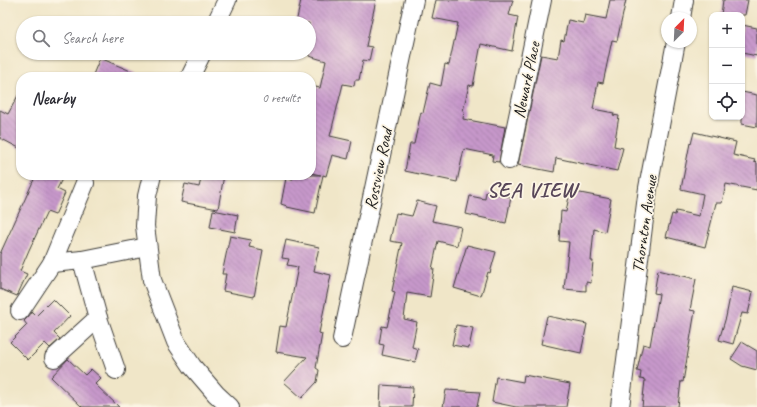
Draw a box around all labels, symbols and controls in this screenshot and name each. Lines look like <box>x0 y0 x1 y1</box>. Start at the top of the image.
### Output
north arrow <box>661 12 697 48</box>
map controls <box>709 12 745 120</box>
button: + <box>709 12 745 48</box>
search box <box>16 16 316 60</box>
icon: search <box>30 27 52 49</box>
text: Search here <box>62 29 123 48</box>
street label: Newark Place <box>508 39 545 120</box>
button: − <box>709 48 745 84</box>
button: locate <box>709 84 745 120</box>
text: Nearby <box>32 88 75 109</box>
text: 0 results <box>262 90 300 106</box>
street label: Rossview Road <box>360 123 398 212</box>
street label: Thornton Avenue <box>627 173 662 274</box>
district label: SEA VIEW <box>487 177 581 203</box>

